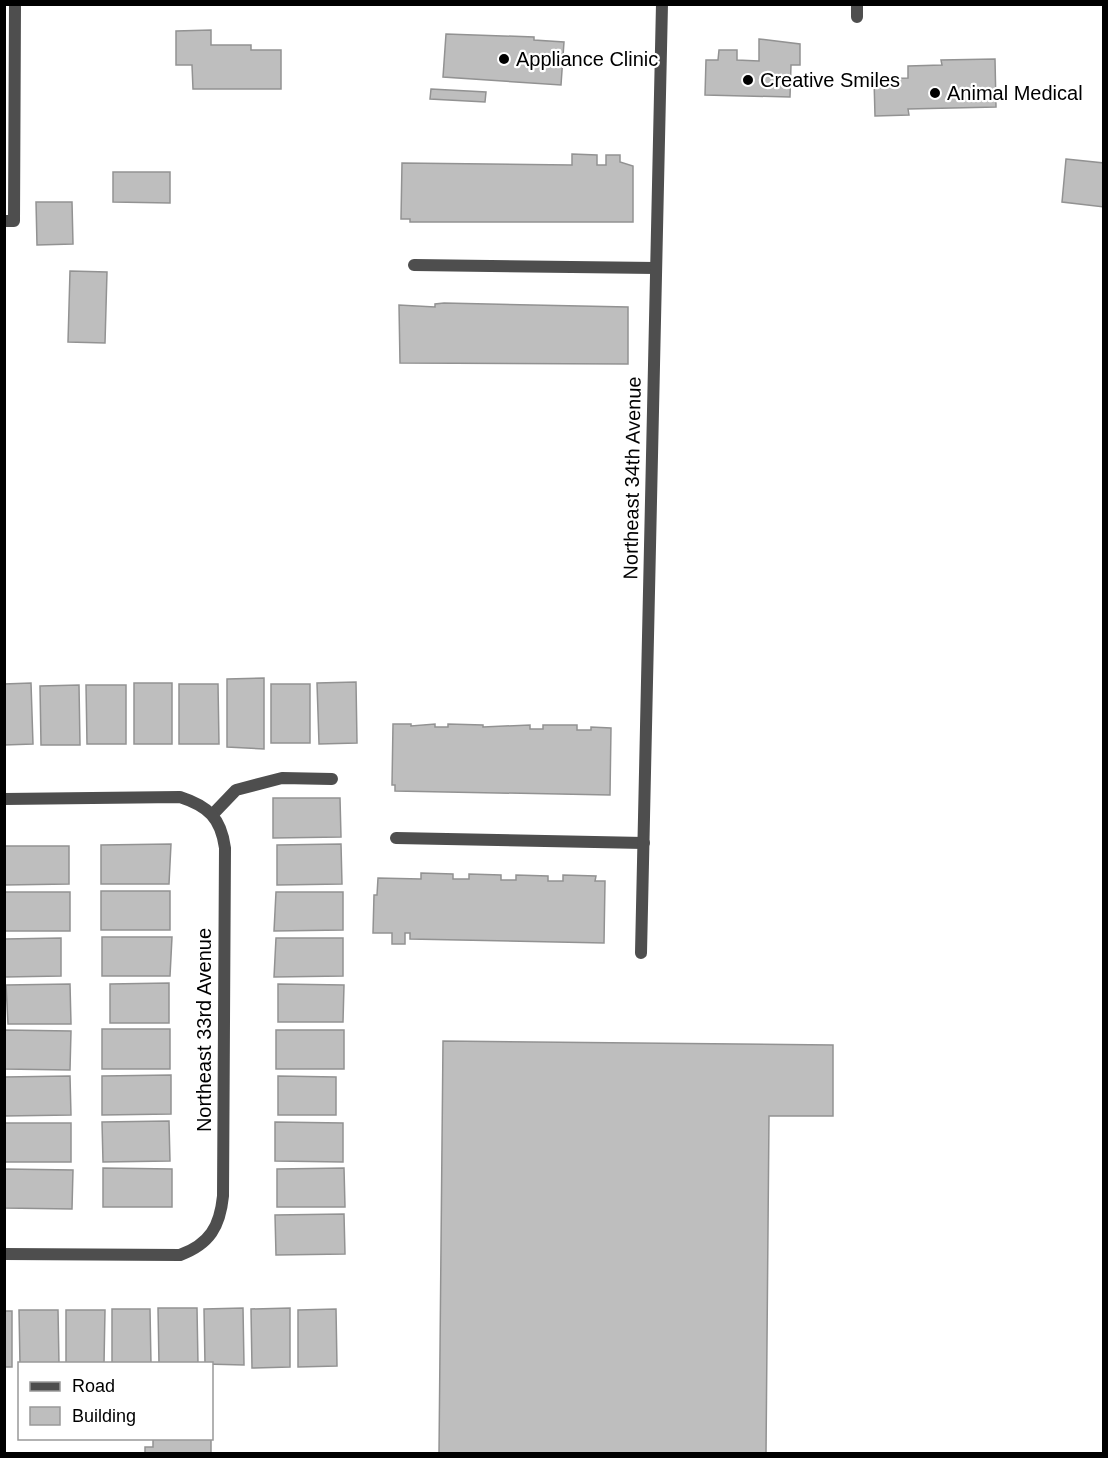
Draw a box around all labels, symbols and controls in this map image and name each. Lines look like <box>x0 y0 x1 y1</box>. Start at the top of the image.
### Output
place label: Appliance Clinic <box>516 48 658 70</box>
marker: Appliance Clinic <box>497 52 511 66</box>
place label: Creative Smiles <box>760 69 900 91</box>
marker: Creative Smiles <box>741 73 755 87</box>
place label: Animal Medical <box>947 82 1083 104</box>
marker: Animal Medical <box>928 86 942 100</box>
street label: Northeast 34th Avenue <box>619 376 645 580</box>
street label: Northeast 33rd Avenue <box>193 928 215 1132</box>
legend <box>18 1362 213 1440</box>
text: Road <box>72 1376 115 1396</box>
text: Building <box>72 1406 136 1426</box>

